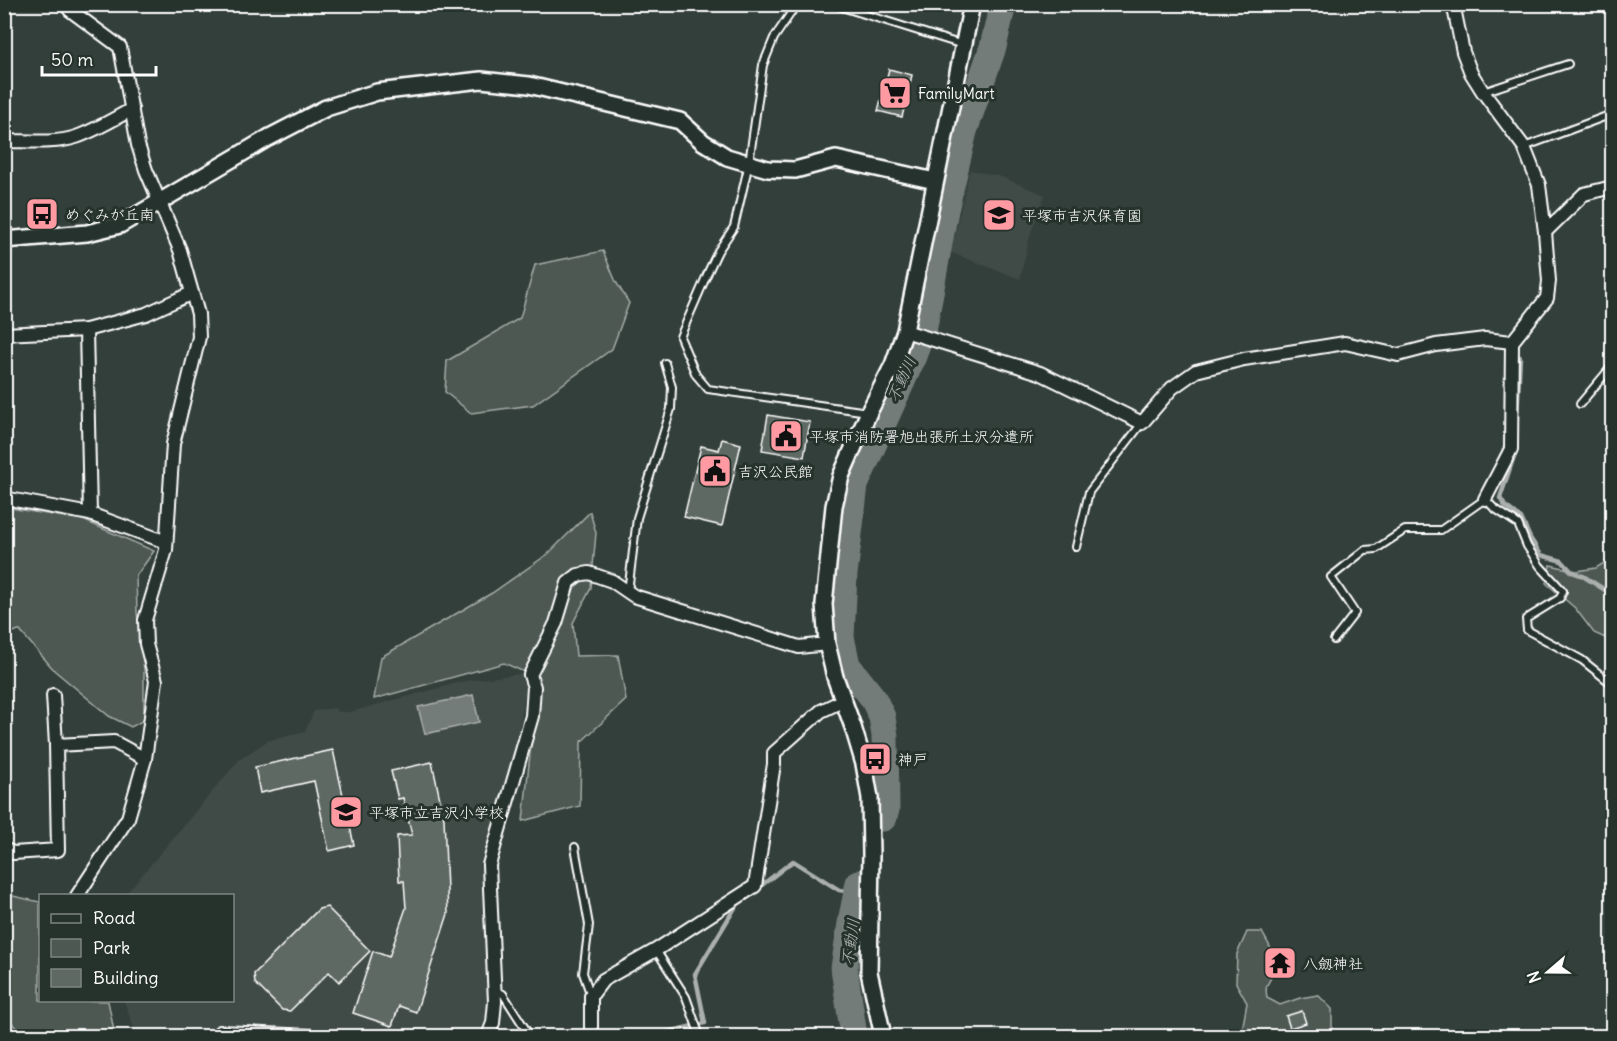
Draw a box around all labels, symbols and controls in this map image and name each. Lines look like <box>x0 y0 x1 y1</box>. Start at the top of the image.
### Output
scale bar <box>42 39 156 77</box>
text: 50 m <box>51 48 93 71</box>
supermarket icon: FamilyMart <box>877 75 913 111</box>
place label: FamilyMart <box>918 84 995 103</box>
bus stop icon: めぐみが丘南 <box>24 196 60 232</box>
school or university icon: 平塚市吉沢保育園 <box>981 197 1017 233</box>
place label: めぐみが丘南 <box>65 205 154 224</box>
place label: 平塚市吉沢保育園 <box>1022 206 1142 225</box>
water label: 不動川 <box>882 353 920 405</box>
public building icon: 平塚市消防署旭出張所土沢分遣所 <box>768 418 804 454</box>
place label: 平塚市消防署旭出張所土沢分遣所 <box>809 427 1034 446</box>
public building icon: 吉沢公民館 <box>697 453 733 489</box>
place label: 吉沢公民館 <box>738 462 813 481</box>
bus stop icon: 神戸 <box>857 741 893 777</box>
place label: 神戸 <box>898 750 928 769</box>
school or university icon: 平塚市立吉沢小学校 <box>328 794 364 830</box>
place label: 平塚市立吉沢小学校 <box>369 803 504 822</box>
legend <box>39 894 234 1002</box>
text: Road <box>93 906 136 929</box>
water label: 不動川 <box>837 917 863 967</box>
text: Park <box>93 936 130 959</box>
north arrow <box>1518 942 1578 1002</box>
temple icon: 八劔神社 <box>1262 945 1298 981</box>
place label: 八劔神社 <box>1303 954 1363 973</box>
text: Building <box>93 966 158 989</box>
text: N <box>1523 969 1545 986</box>

